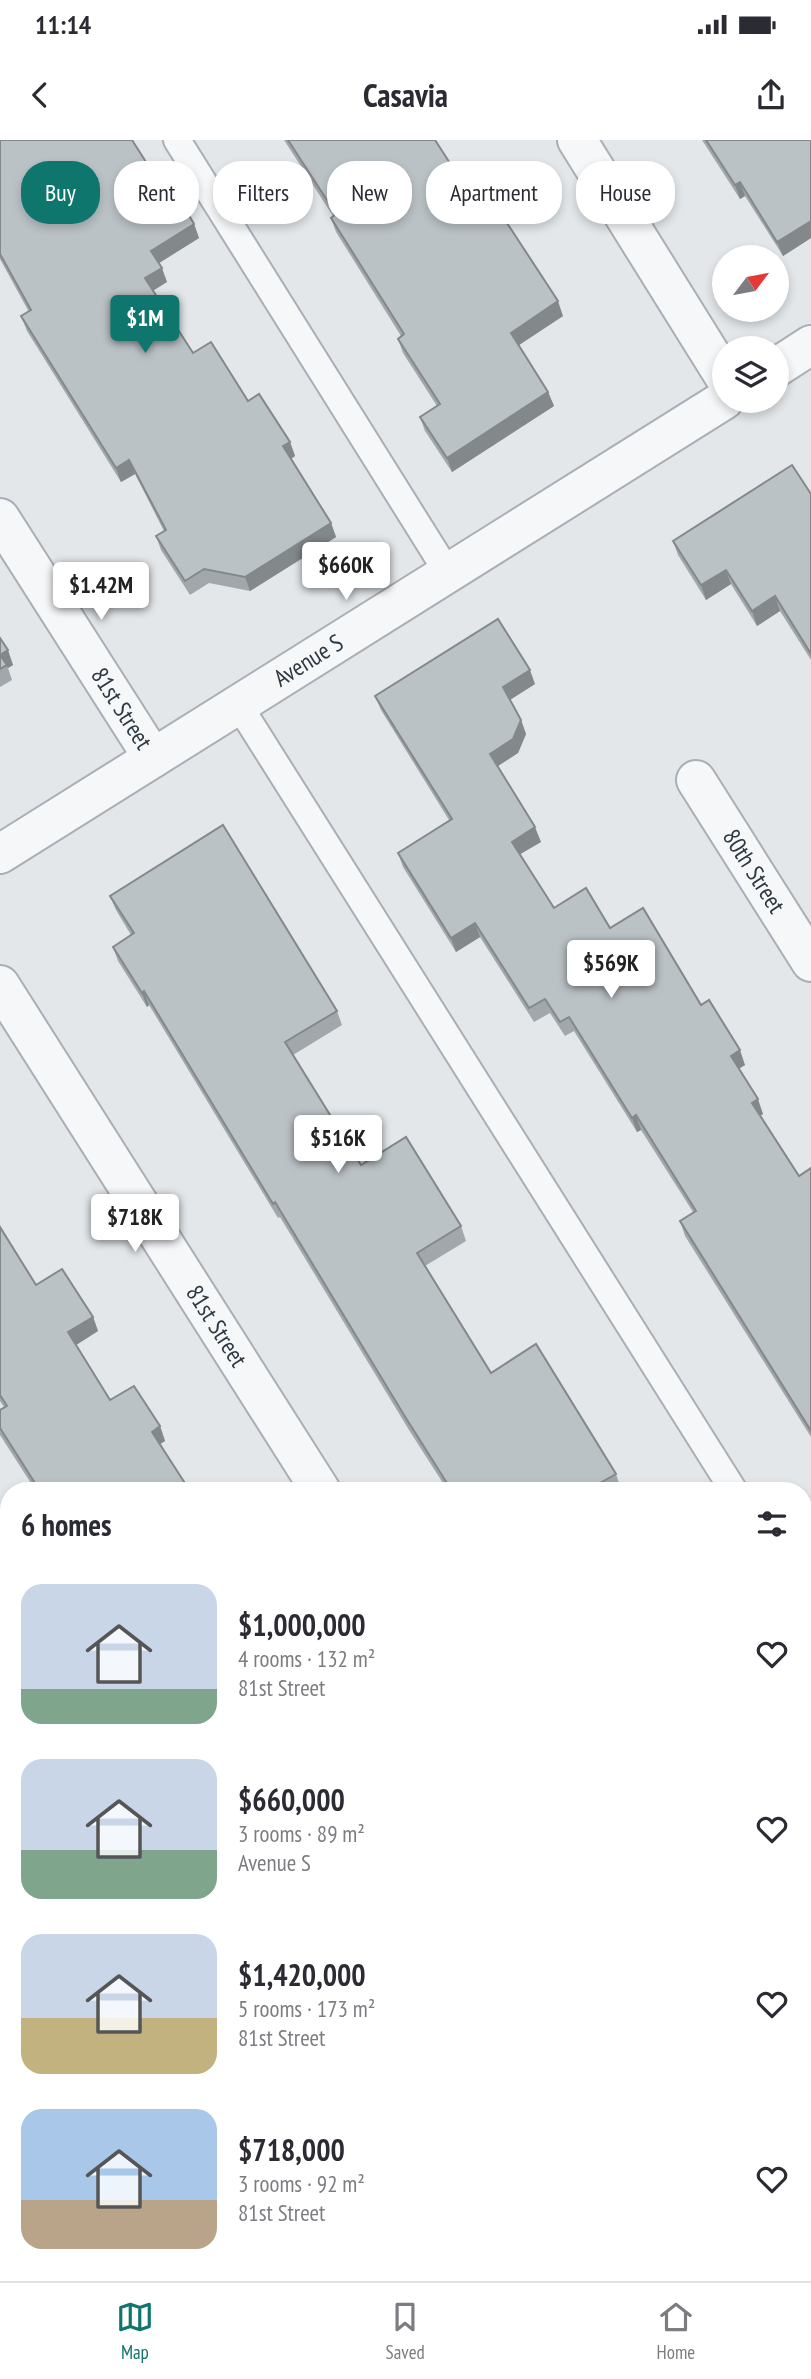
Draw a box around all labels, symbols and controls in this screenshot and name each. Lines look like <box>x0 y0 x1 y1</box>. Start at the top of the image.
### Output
text: 11:14 <box>35 8 91 41</box>
text: Casavia <box>363 74 448 116</box>
icon: back <box>21 76 59 114</box>
icon: share <box>752 76 790 114</box>
chip: Buy <box>21 161 100 224</box>
chip: Rent <box>114 161 199 224</box>
chip: Filters <box>213 161 313 224</box>
chip: New <box>327 161 412 224</box>
chip: Apartment <box>426 161 562 224</box>
chip: House <box>576 161 675 224</box>
north arrow <box>712 245 789 322</box>
map controls <box>712 245 789 413</box>
pin: $1M <box>111 296 179 355</box>
text: $1M <box>126 303 164 332</box>
button: layers <box>712 336 789 413</box>
pin: $660K <box>297 542 395 602</box>
text: $660K <box>318 550 374 579</box>
pin: $1.42M <box>44 562 158 622</box>
text: $1.42M <box>69 570 133 599</box>
street label: Avenue S <box>268 627 349 694</box>
street label: 81st Street <box>84 662 160 755</box>
street label: 80th Street <box>716 823 792 919</box>
pin: $569K <box>562 940 660 1000</box>
text: $569K <box>583 948 639 977</box>
pin: $516K <box>289 1116 387 1175</box>
text: $516K <box>310 1123 366 1152</box>
pin: $718K <box>86 1194 184 1254</box>
text: $718K <box>107 1202 163 1231</box>
street label: 81st Street <box>179 1279 255 1373</box>
text: 6 homes <box>21 1505 112 1544</box>
icon: filters <box>753 1505 791 1543</box>
text: $1,000,000 <box>238 1605 366 1644</box>
icon: home <box>77 1612 161 1696</box>
icon: heart <box>753 1635 791 1673</box>
text: 4 rooms · 132 m² <box>238 1644 375 1673</box>
text: 81st Street <box>238 1673 325 1702</box>
text: $660,000 <box>238 1780 345 1819</box>
icon: home <box>77 1787 161 1871</box>
icon: heart <box>753 1810 791 1848</box>
text: 3 rooms · 89 m² <box>238 1819 365 1848</box>
text: Avenue S <box>238 1848 311 1877</box>
text: $1,420,000 <box>238 1955 366 1994</box>
icon: home <box>77 1962 161 2046</box>
icon: heart <box>753 1985 791 2023</box>
text: 5 rooms · 173 m² <box>238 1994 375 2023</box>
text: 81st Street <box>238 2023 325 2052</box>
text: $718,000 <box>238 2130 345 2169</box>
icon: home <box>77 2137 161 2221</box>
icon: heart <box>753 2160 791 2198</box>
text: 3 rooms · 92 m² <box>238 2169 365 2198</box>
text: 81st Street <box>238 2198 325 2227</box>
tab: Map <box>116 2298 154 2364</box>
tab: Saved <box>386 2298 425 2364</box>
tab: Home <box>657 2298 695 2364</box>

